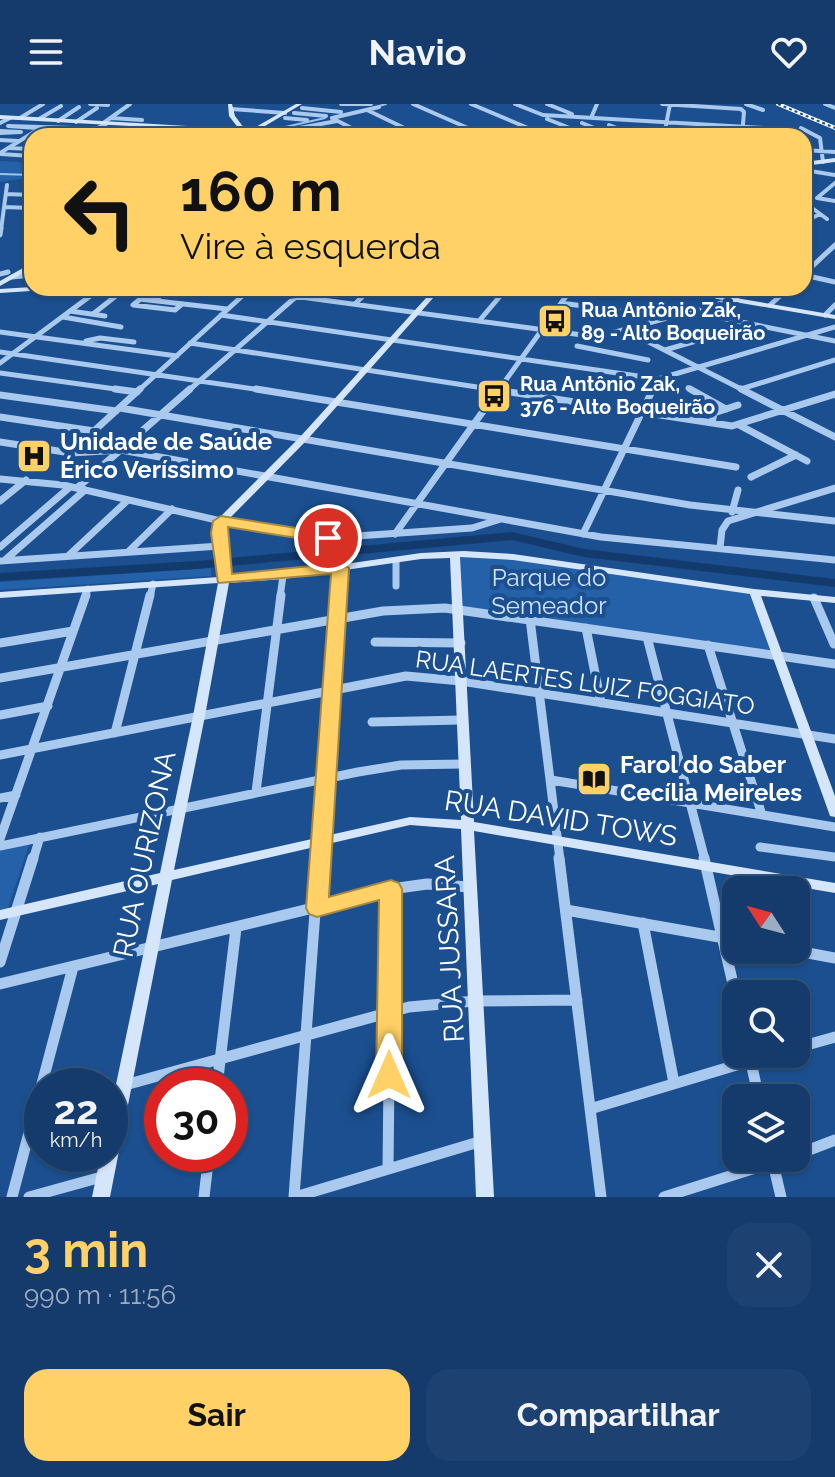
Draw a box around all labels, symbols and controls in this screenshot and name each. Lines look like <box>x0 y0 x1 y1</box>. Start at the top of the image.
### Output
icon: menu <box>24 30 68 74</box>
icon: heart <box>767 30 811 74</box>
text: Navio <box>368 31 467 73</box>
text: 160 m <box>180 158 342 224</box>
icon: left <box>48 160 152 264</box>
text: Vire à esquerda <box>180 225 441 267</box>
place label: Rua Antônio Zak, 89 - Alto Boqueirão <box>581 298 765 345</box>
bus stop icon: Rua Antônio Zak, 89 - Alto Boqueirão <box>536 302 574 340</box>
place label: Rua Antônio Zak, 376 - Alto Boqueirão <box>520 372 715 419</box>
bus stop icon: Rua Antônio Zak, 376 - Alto Boqueirão <box>475 377 513 415</box>
place label: Unidade de Saúde Érico Veríssimo <box>60 427 272 484</box>
hospital icon: Unidade de Saúde Érico Veríssimo <box>15 437 53 475</box>
pin <box>294 504 362 572</box>
icon: arrive <box>306 516 350 560</box>
park label: Parque do Semeador <box>491 563 607 620</box>
street label: RUA LAERTES LUIZ FOGGIATO <box>414 644 757 721</box>
street label: RUA OURIZONA <box>107 748 182 960</box>
place label: Farol do Saber Cecília Meireles <box>620 750 802 807</box>
library icon: Farol do Saber Cecília Meireles <box>575 760 613 798</box>
street label: RUA DAVID TOWS <box>442 784 680 853</box>
street label: RUA JUSSARA <box>428 855 471 1043</box>
north arrow <box>722 876 810 964</box>
map controls <box>722 876 810 1172</box>
button: search <box>722 980 810 1068</box>
position arrow <box>347 1033 431 1117</box>
speed limit sign: 30 <box>144 1068 248 1172</box>
button: layers <box>722 1084 810 1172</box>
text: 22 <box>53 1086 99 1133</box>
text: km/h <box>50 1128 102 1152</box>
text: 3 min <box>24 1222 148 1278</box>
button: close <box>727 1223 811 1307</box>
text: 990 m · 11:56 <box>24 1280 176 1310</box>
button: Sair <box>24 1369 410 1461</box>
button: Compartilhar <box>426 1369 811 1461</box>

